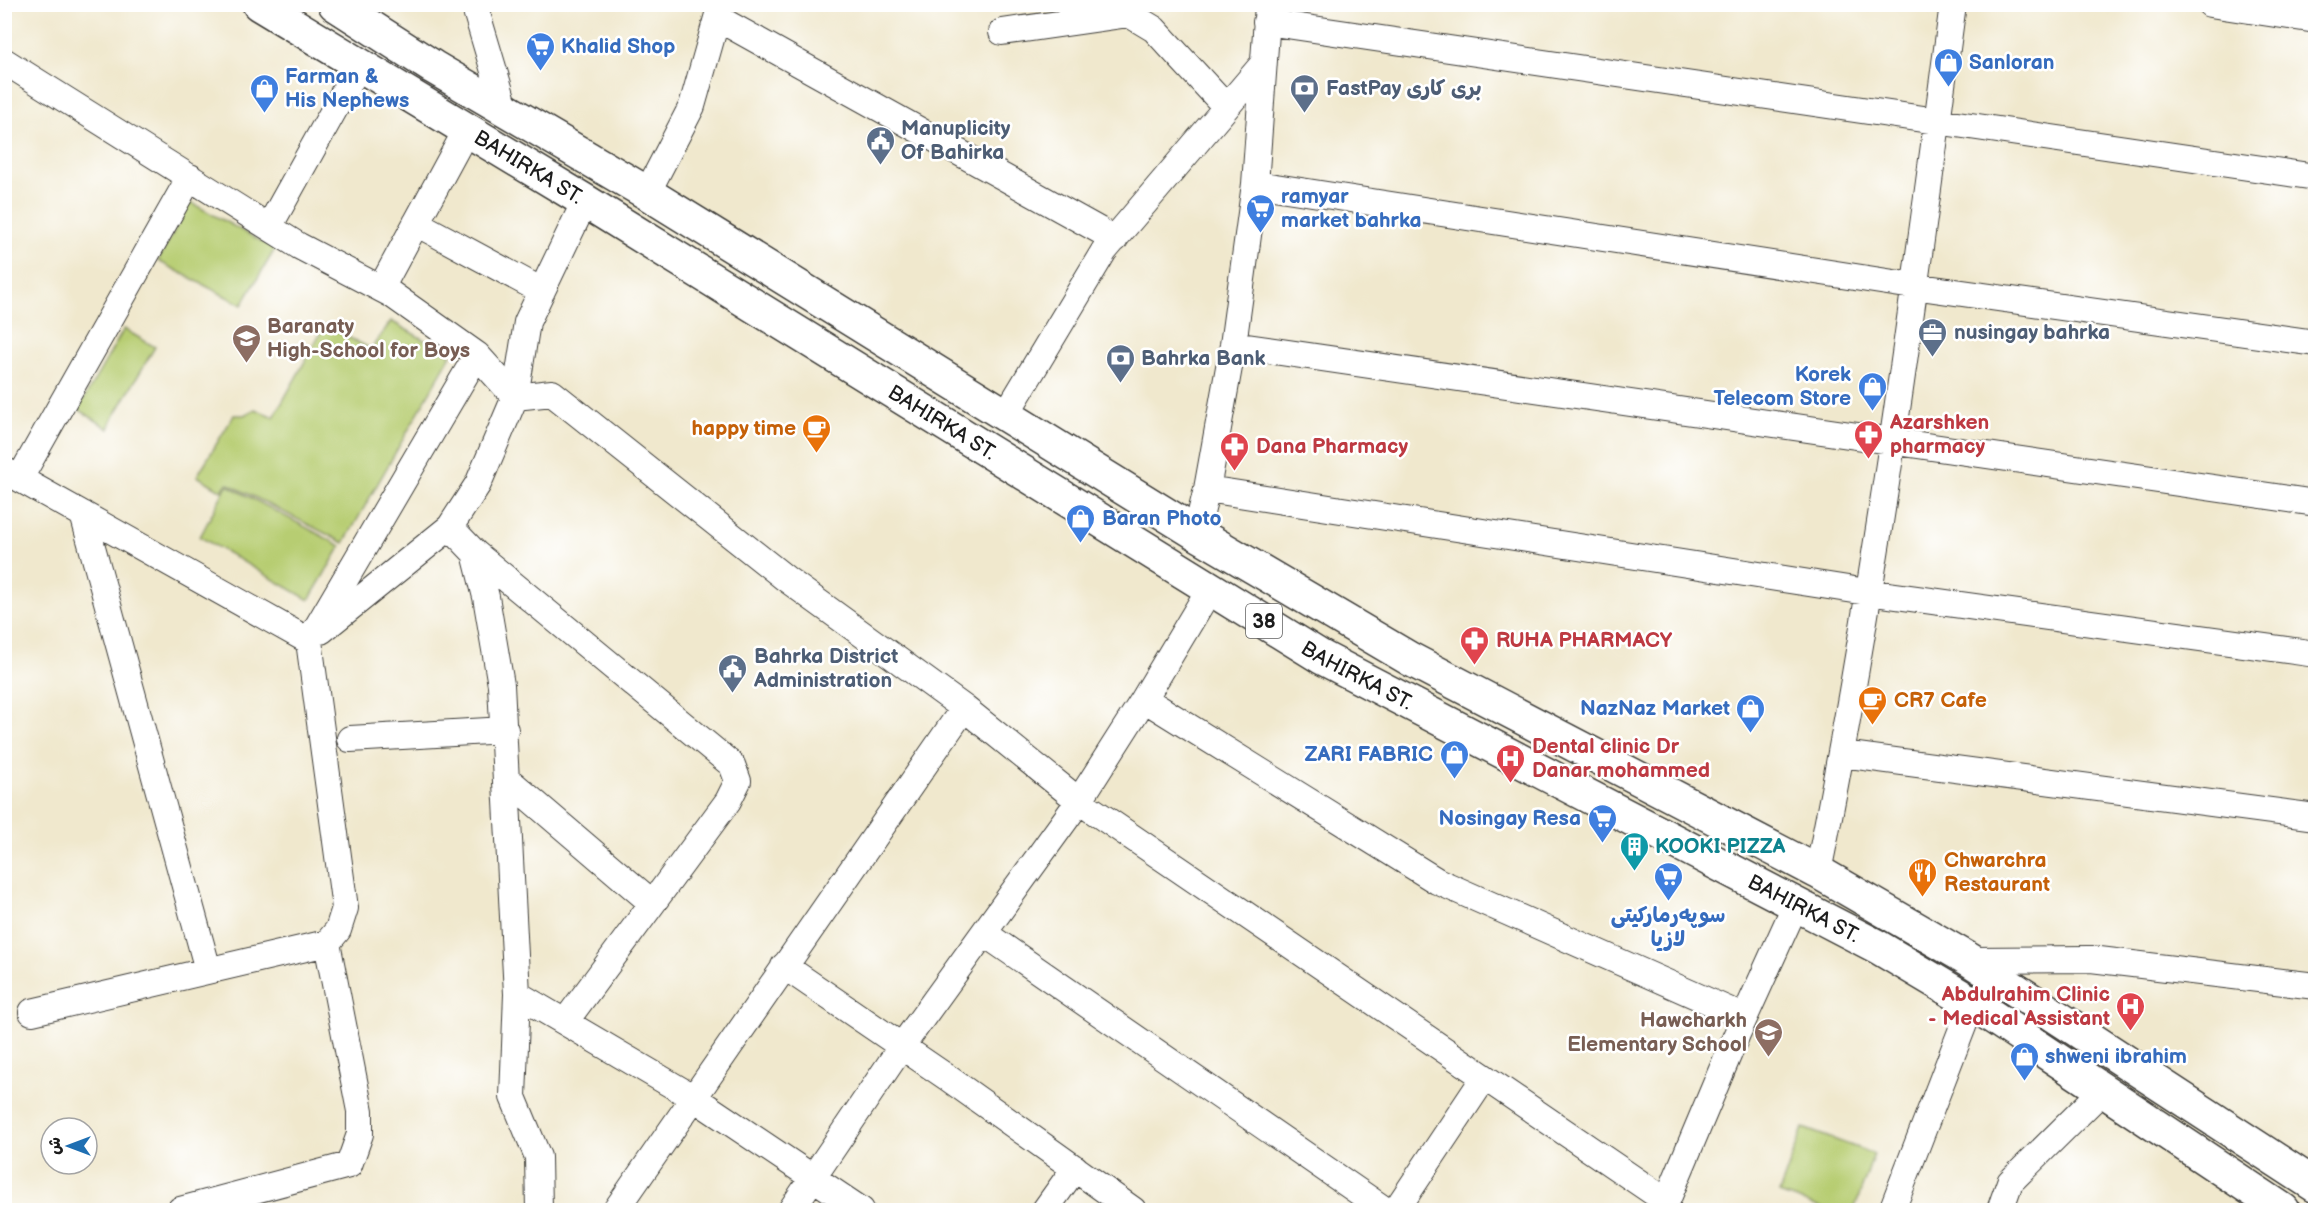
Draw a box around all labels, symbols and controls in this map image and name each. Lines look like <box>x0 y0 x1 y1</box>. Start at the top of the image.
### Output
supermarket icon: Khalid Shop <box>524 30 556 72</box>
place label: Khalid Shop <box>561 34 675 59</box>
shop icon: Sanloran <box>1932 46 1964 88</box>
place label: Sanloran <box>1969 50 2054 75</box>
place label: Farman & His Nephews <box>285 64 409 113</box>
shop icon: Farman & His Nephews <box>248 72 280 114</box>
bank icon: FastPay بری كاری <box>1289 72 1321 114</box>
place label: FastPay بری كاری <box>1326 76 1482 101</box>
place label: Manuplicity Of Bahirka <box>901 116 1011 165</box>
public building icon: Manuplicity Of Bahirka <box>864 124 896 166</box>
street label: BAHIRKA ST. <box>469 125 587 210</box>
place label: ramyar market bahrka <box>1281 184 1422 233</box>
supermarket icon: ramyar market bahrka <box>1244 192 1276 234</box>
place label: Baranaty High-School for Boys <box>267 314 470 363</box>
office icon: nusingay bahrka <box>1917 316 1949 358</box>
place label: nusingay bahrka <box>1954 320 2110 345</box>
school or university icon: Baranaty High-School for Boys <box>230 322 262 364</box>
bank icon: Bahrka Bank <box>1104 342 1136 384</box>
place label: Bahrka Bank <box>1141 346 1266 371</box>
place label: Korek Telecom Store <box>1714 362 1851 411</box>
shop icon: Korek Telecom Store <box>1856 370 1888 412</box>
street label: BAHIRKA ST. <box>883 380 1000 466</box>
place label: Azarshken pharmacy <box>1889 410 1989 459</box>
cafe icon: happy time <box>801 412 833 454</box>
place label: happy time <box>692 416 796 441</box>
pharmacy icon: Azarshken pharmacy <box>1853 418 1885 460</box>
pharmacy icon: Dana Pharmacy <box>1219 430 1251 472</box>
place label: Dana Pharmacy <box>1256 434 1409 459</box>
shop icon: Baran Photo <box>1065 502 1097 544</box>
place label: Baran Photo <box>1102 506 1221 531</box>
road number: 38 <box>1246 604 1282 638</box>
pharmacy icon: RUHA PHARMACY <box>1459 624 1491 666</box>
place label: RUHA PHARMACY <box>1496 628 1673 653</box>
street label: BAHIRKA ST. <box>1296 636 1417 715</box>
place label: Bahrka District Administration <box>753 644 898 693</box>
public building icon: Bahrka District Administration <box>717 652 749 694</box>
cafe icon: CR7 Cafe <box>1857 684 1889 726</box>
place label: CR7 Cafe <box>1894 688 1987 713</box>
shop icon: NazNaz Market <box>1735 692 1767 734</box>
place label: NazNaz Market <box>1580 696 1730 721</box>
place label: Dental clinic Dr Danar mohammed <box>1532 734 1710 783</box>
shop icon: ZARI FABRIC <box>1438 738 1470 780</box>
place label: ZARI FABRIC <box>1305 742 1433 767</box>
hospital icon: Dental clinic Dr Danar mohammed <box>1495 742 1527 784</box>
supermarket icon: Nosingay Resa <box>1586 802 1618 844</box>
place label: Nosingay Resa <box>1439 806 1581 831</box>
building icon: KOOKI PIZZA <box>1618 830 1650 872</box>
place label: KOOKI PIZZA <box>1655 834 1786 859</box>
place label: Chwarchra Restaurant <box>1944 848 2050 897</box>
restaurant icon: Chwarchra Restaurant <box>1907 856 1939 898</box>
supermarket icon: سوپه‌رمارکیتی لازیا <box>1652 860 1684 902</box>
street label: BAHIRKA ST. <box>1743 869 1864 948</box>
place label: سوپه‌رمارکیتی لازیا <box>1611 903 1725 952</box>
place label: Abdulrahim Clinic - Medical Assistant <box>1928 982 2110 1031</box>
hospital icon: Abdulrahim Clinic - Medical Assistant <box>2115 990 2147 1032</box>
place label: Hawcharkh Elementary School <box>1567 1008 1747 1057</box>
school or university icon: Hawcharkh Elementary School <box>1752 1016 1784 1058</box>
shop icon: shweni ibrahim <box>2008 1040 2040 1082</box>
place label: shweni ibrahim <box>2045 1044 2187 1069</box>
north arrow <box>39 1116 99 1176</box>
text: ش <box>46 1137 65 1155</box>

